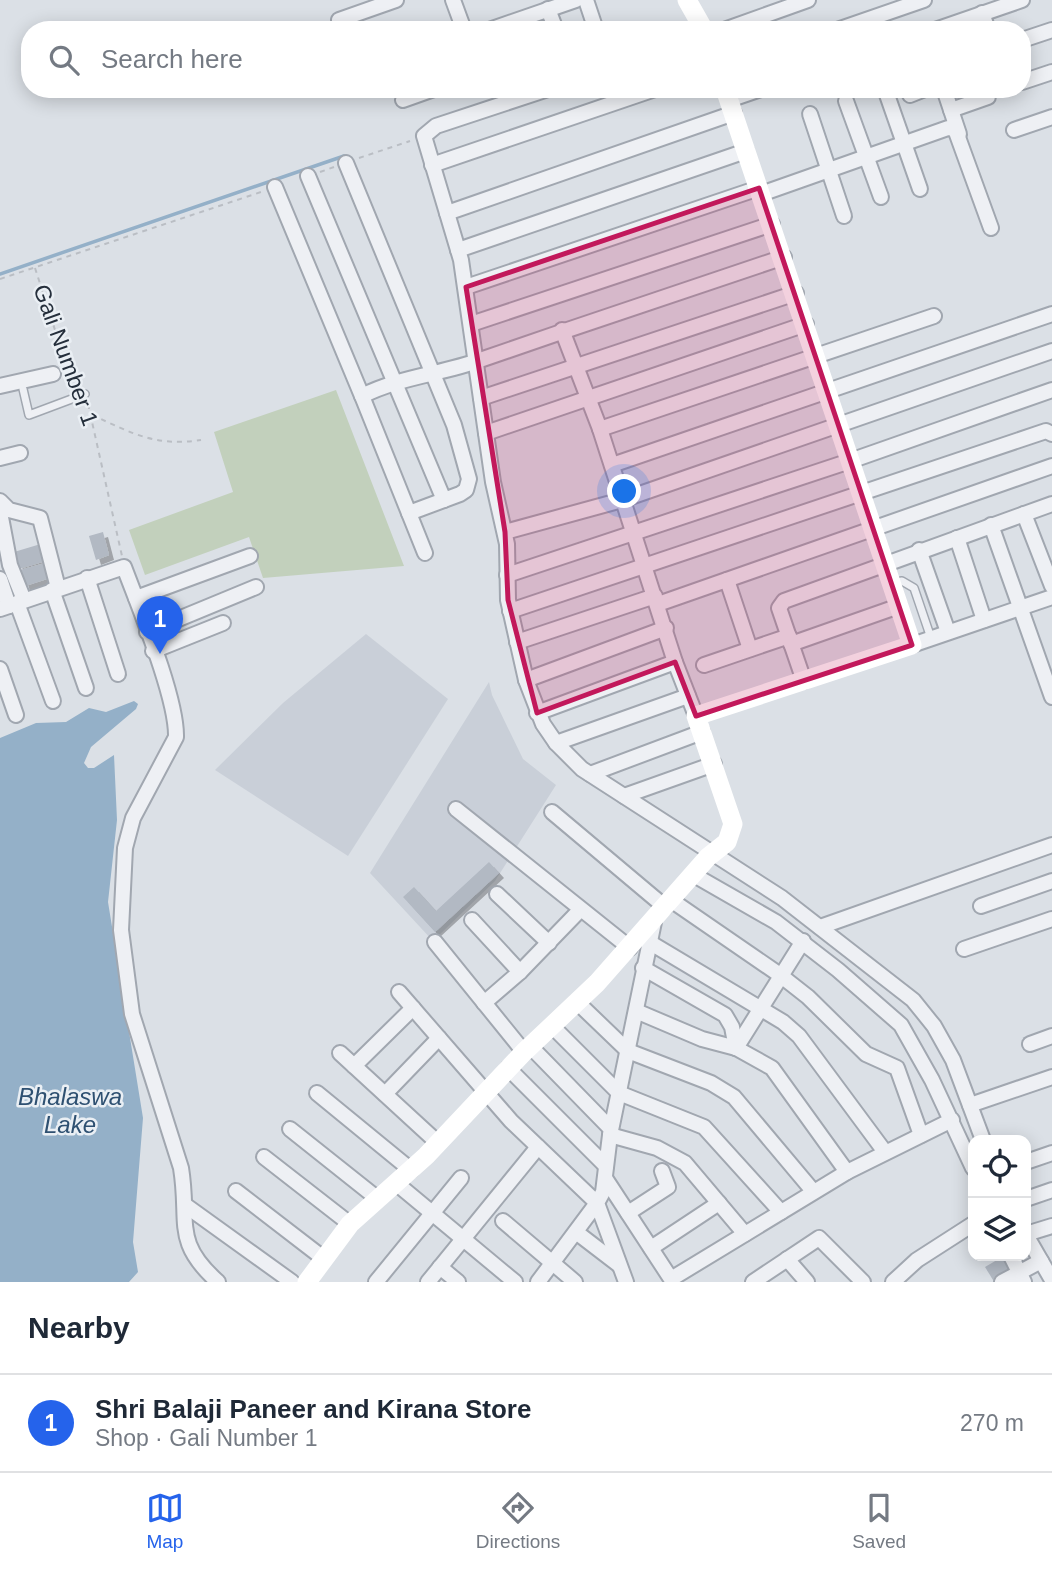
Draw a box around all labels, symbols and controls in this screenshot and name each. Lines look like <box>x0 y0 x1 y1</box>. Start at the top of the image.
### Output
search box <box>21 21 1031 98</box>
icon: search <box>45 41 83 79</box>
text: Search here <box>101 44 243 74</box>
street label: Gali Number 1 <box>28 281 104 429</box>
your location <box>607 474 641 508</box>
pin: 1 <box>137 596 183 654</box>
water label: Bhalaswa Lake <box>18 1083 122 1138</box>
map controls <box>968 1135 1031 1261</box>
button: locate <box>968 1135 1031 1198</box>
button: layers <box>968 1198 1031 1261</box>
text: Nearby <box>28 1311 130 1344</box>
text: Shri Balaji Paneer and Kirana Store <box>95 1394 531 1424</box>
text: 1 <box>45 1410 57 1436</box>
text: 270 m <box>960 1410 1024 1436</box>
text: Shop · Gali Number 1 <box>95 1425 317 1451</box>
tab: Map <box>146 1489 184 1553</box>
tab: Directions <box>476 1489 560 1553</box>
tab: Saved <box>852 1489 906 1553</box>

